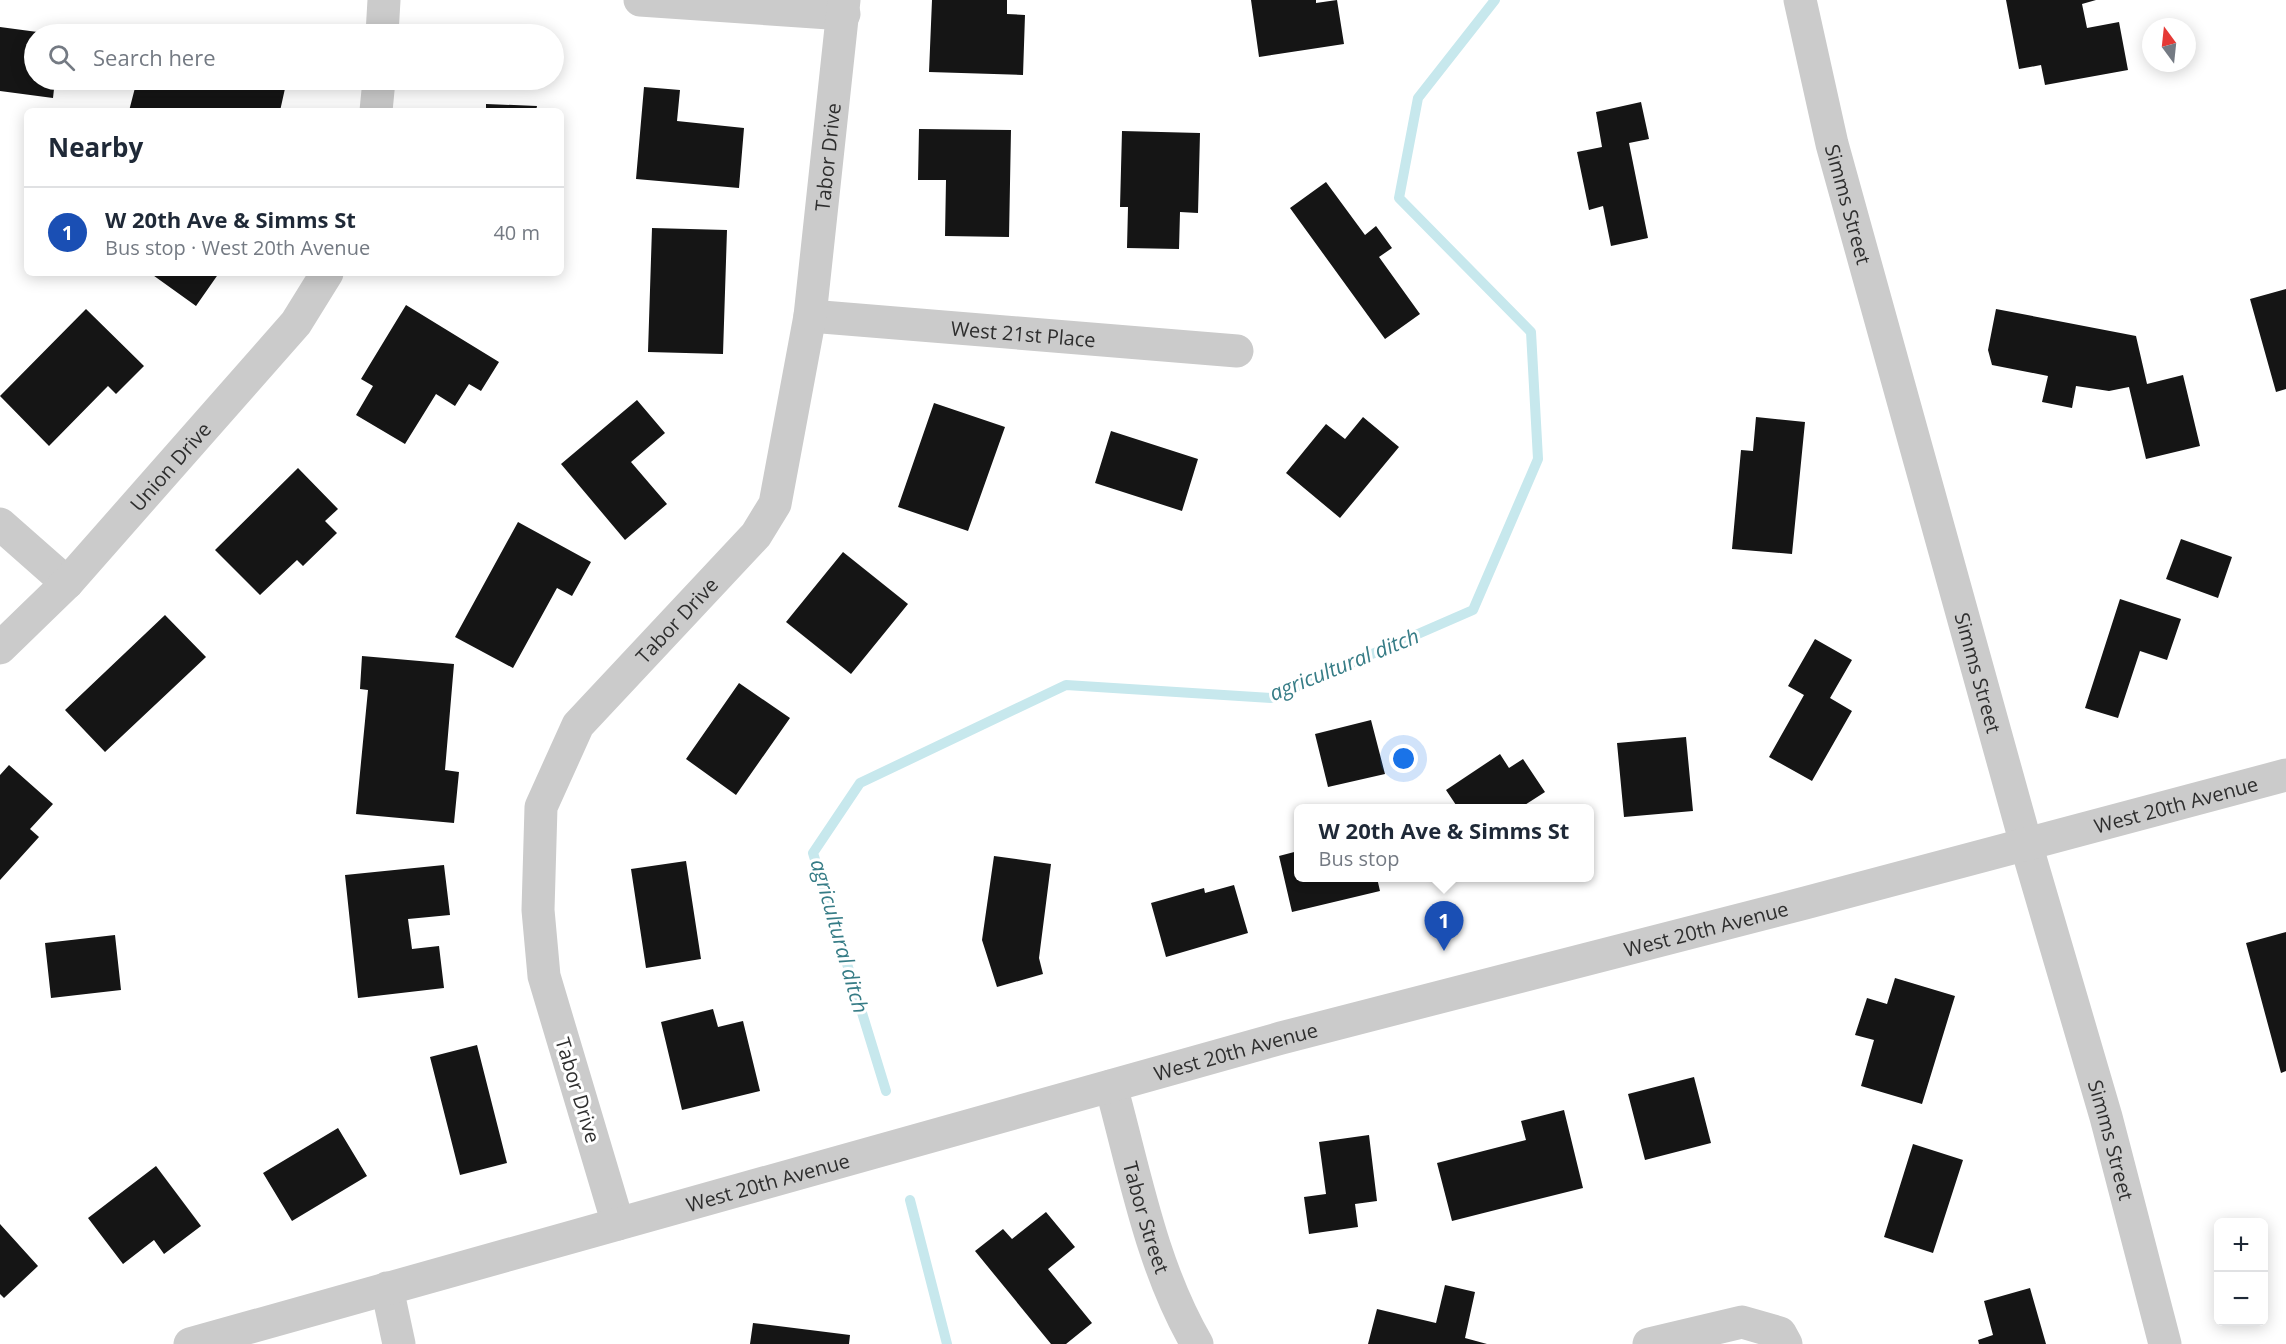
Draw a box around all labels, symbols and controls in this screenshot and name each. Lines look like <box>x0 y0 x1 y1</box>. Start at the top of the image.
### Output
north arrow <box>2142 18 2196 72</box>
search box <box>24 24 564 90</box>
icon: search <box>45 41 78 74</box>
text: Search here <box>93 42 216 72</box>
street label: Tabor Drive <box>808 101 846 212</box>
text: Nearby <box>48 129 143 165</box>
street label: Simms Street <box>1819 141 1878 267</box>
text: W 20th Ave & Simms St <box>105 204 356 234</box>
text: 1 <box>62 219 73 246</box>
text: 40 m <box>493 219 540 246</box>
text: Bus stop · West 20th Avenue <box>105 234 370 261</box>
street label: West 21st Place <box>950 314 1097 353</box>
street label: Union Drive <box>123 416 217 517</box>
street label: Tabor Drive <box>629 571 723 669</box>
street label: Simms Street <box>1949 609 2008 736</box>
water label: agricultural ditch <box>1265 621 1423 707</box>
your location <box>1389 744 1418 773</box>
street label: West 20th Avenue <box>2091 770 2261 839</box>
popup <box>1294 804 1594 882</box>
text: W 20th Ave & Simms St <box>1319 815 1569 845</box>
text: Bus stop <box>1319 845 1399 872</box>
water label: agricultural ditch <box>805 856 875 1016</box>
street label: West 20th Avenue <box>1621 894 1791 963</box>
pin: 1 <box>1424 902 1464 951</box>
street label: West 20th Avenue <box>1151 1016 1320 1086</box>
street label: Tabor Drive <box>549 1034 607 1146</box>
street label: Simms Street <box>2082 1077 2141 1203</box>
street label: West 20th Avenue <box>683 1146 853 1218</box>
street label: Tabor Street <box>1117 1158 1176 1277</box>
map controls <box>2214 1218 2268 1326</box>
button: + <box>2214 1218 2268 1272</box>
button: − <box>2214 1272 2268 1326</box>

